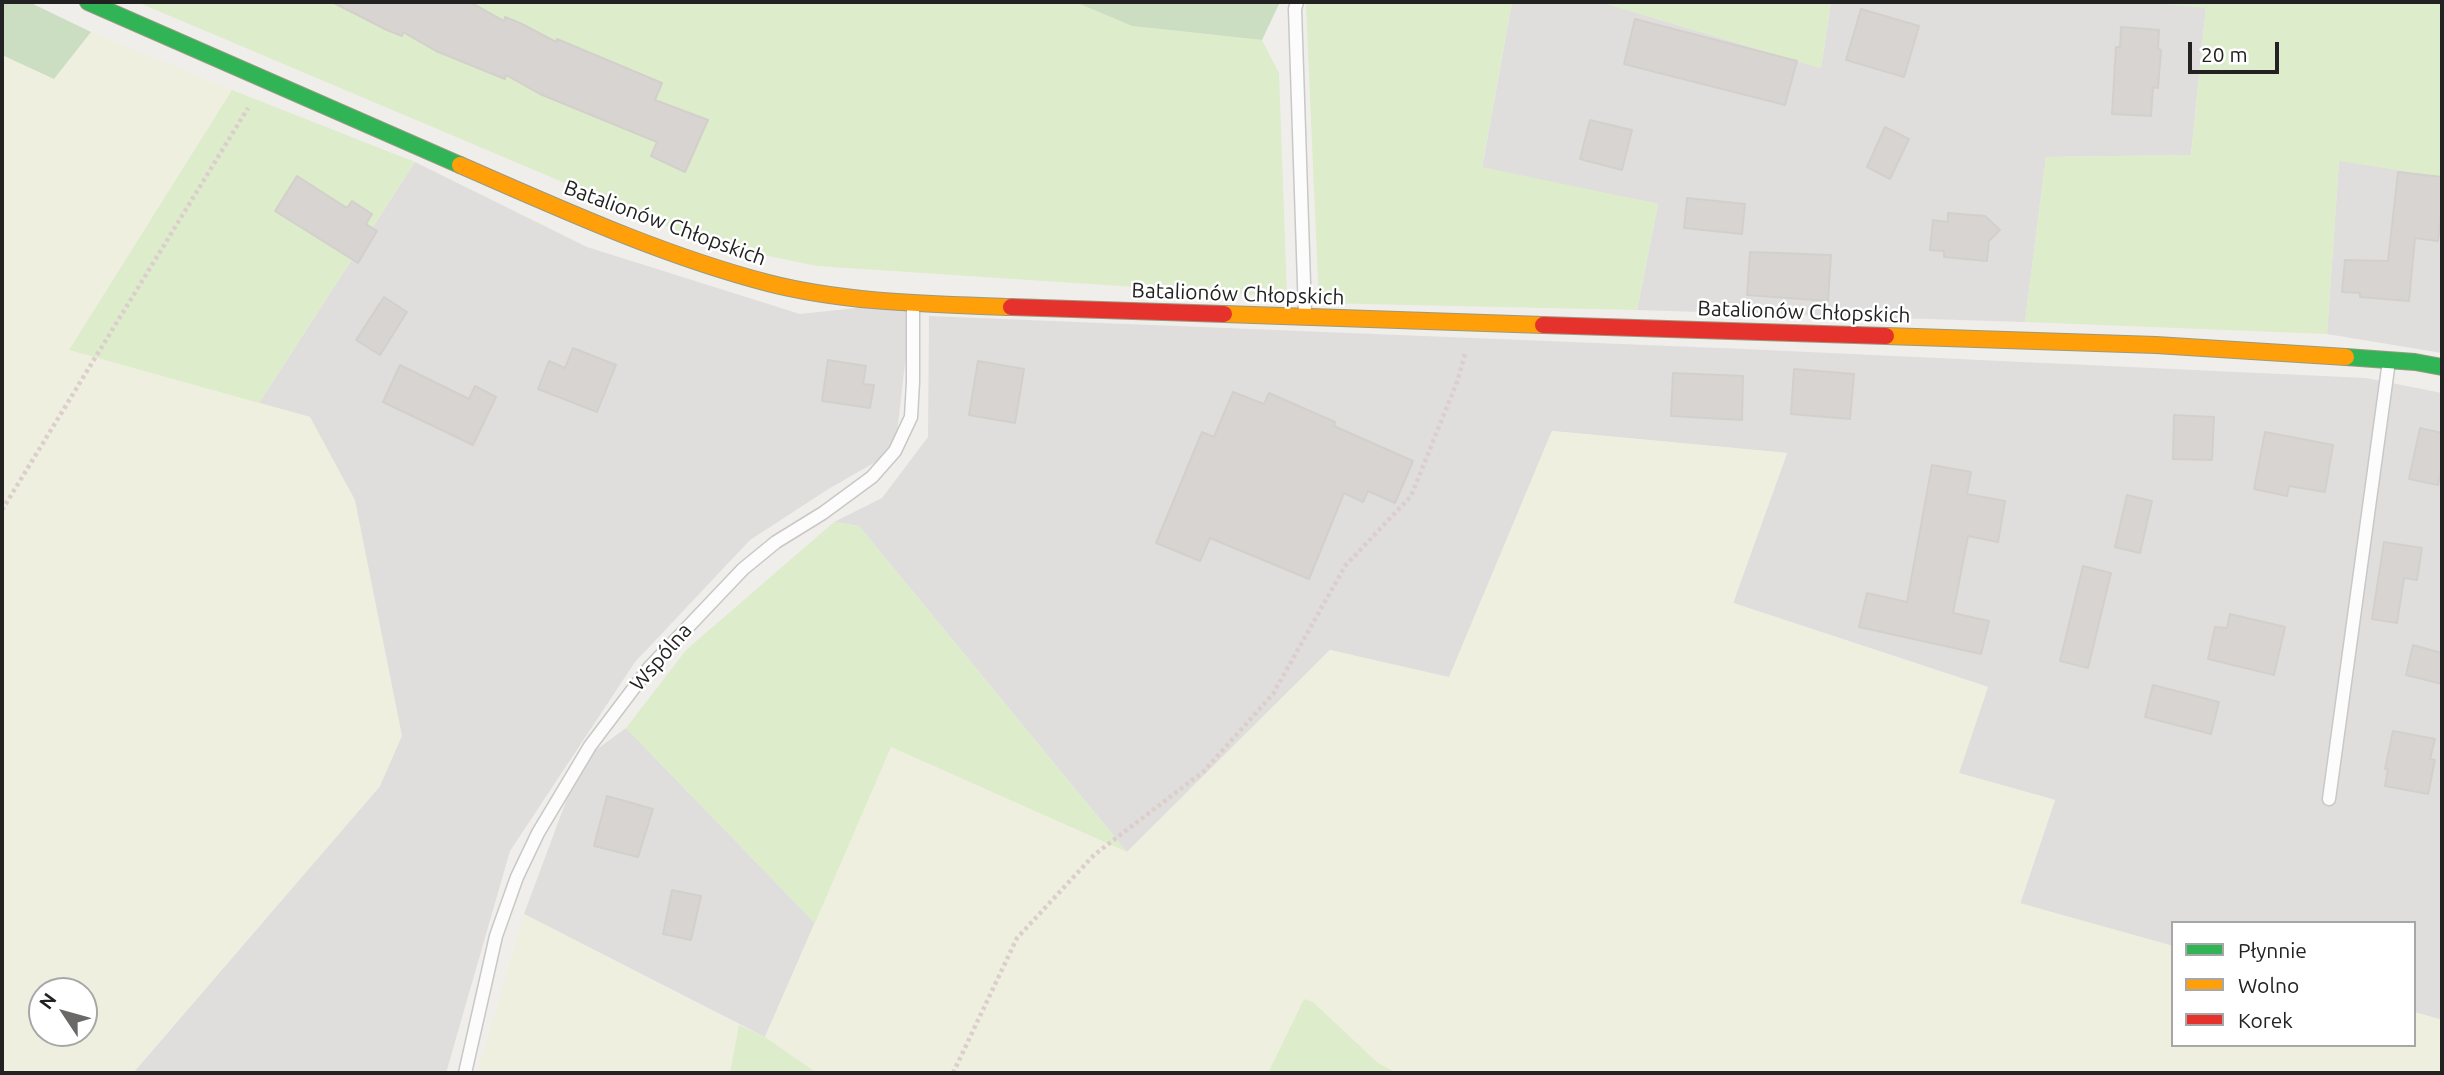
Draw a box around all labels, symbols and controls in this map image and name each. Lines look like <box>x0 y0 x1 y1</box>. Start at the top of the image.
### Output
scale bar <box>2192 28 2283 72</box>
text: 20 m <box>2201 42 2248 66</box>
street label: Batalionów Chłopskich <box>561 175 769 271</box>
street label: Batalionów Chłopskich <box>1131 278 1345 310</box>
street label: Batalionów Chłopskich <box>1697 296 1911 328</box>
street label: Wspólna <box>625 618 697 696</box>
legend <box>2171 921 2416 1047</box>
text: Płynnie <box>2238 938 2307 962</box>
text: Wolno <box>2238 973 2299 997</box>
north arrow <box>28 977 98 1047</box>
text: N <box>35 989 61 1013</box>
text: Korek <box>2238 1008 2293 1032</box>

